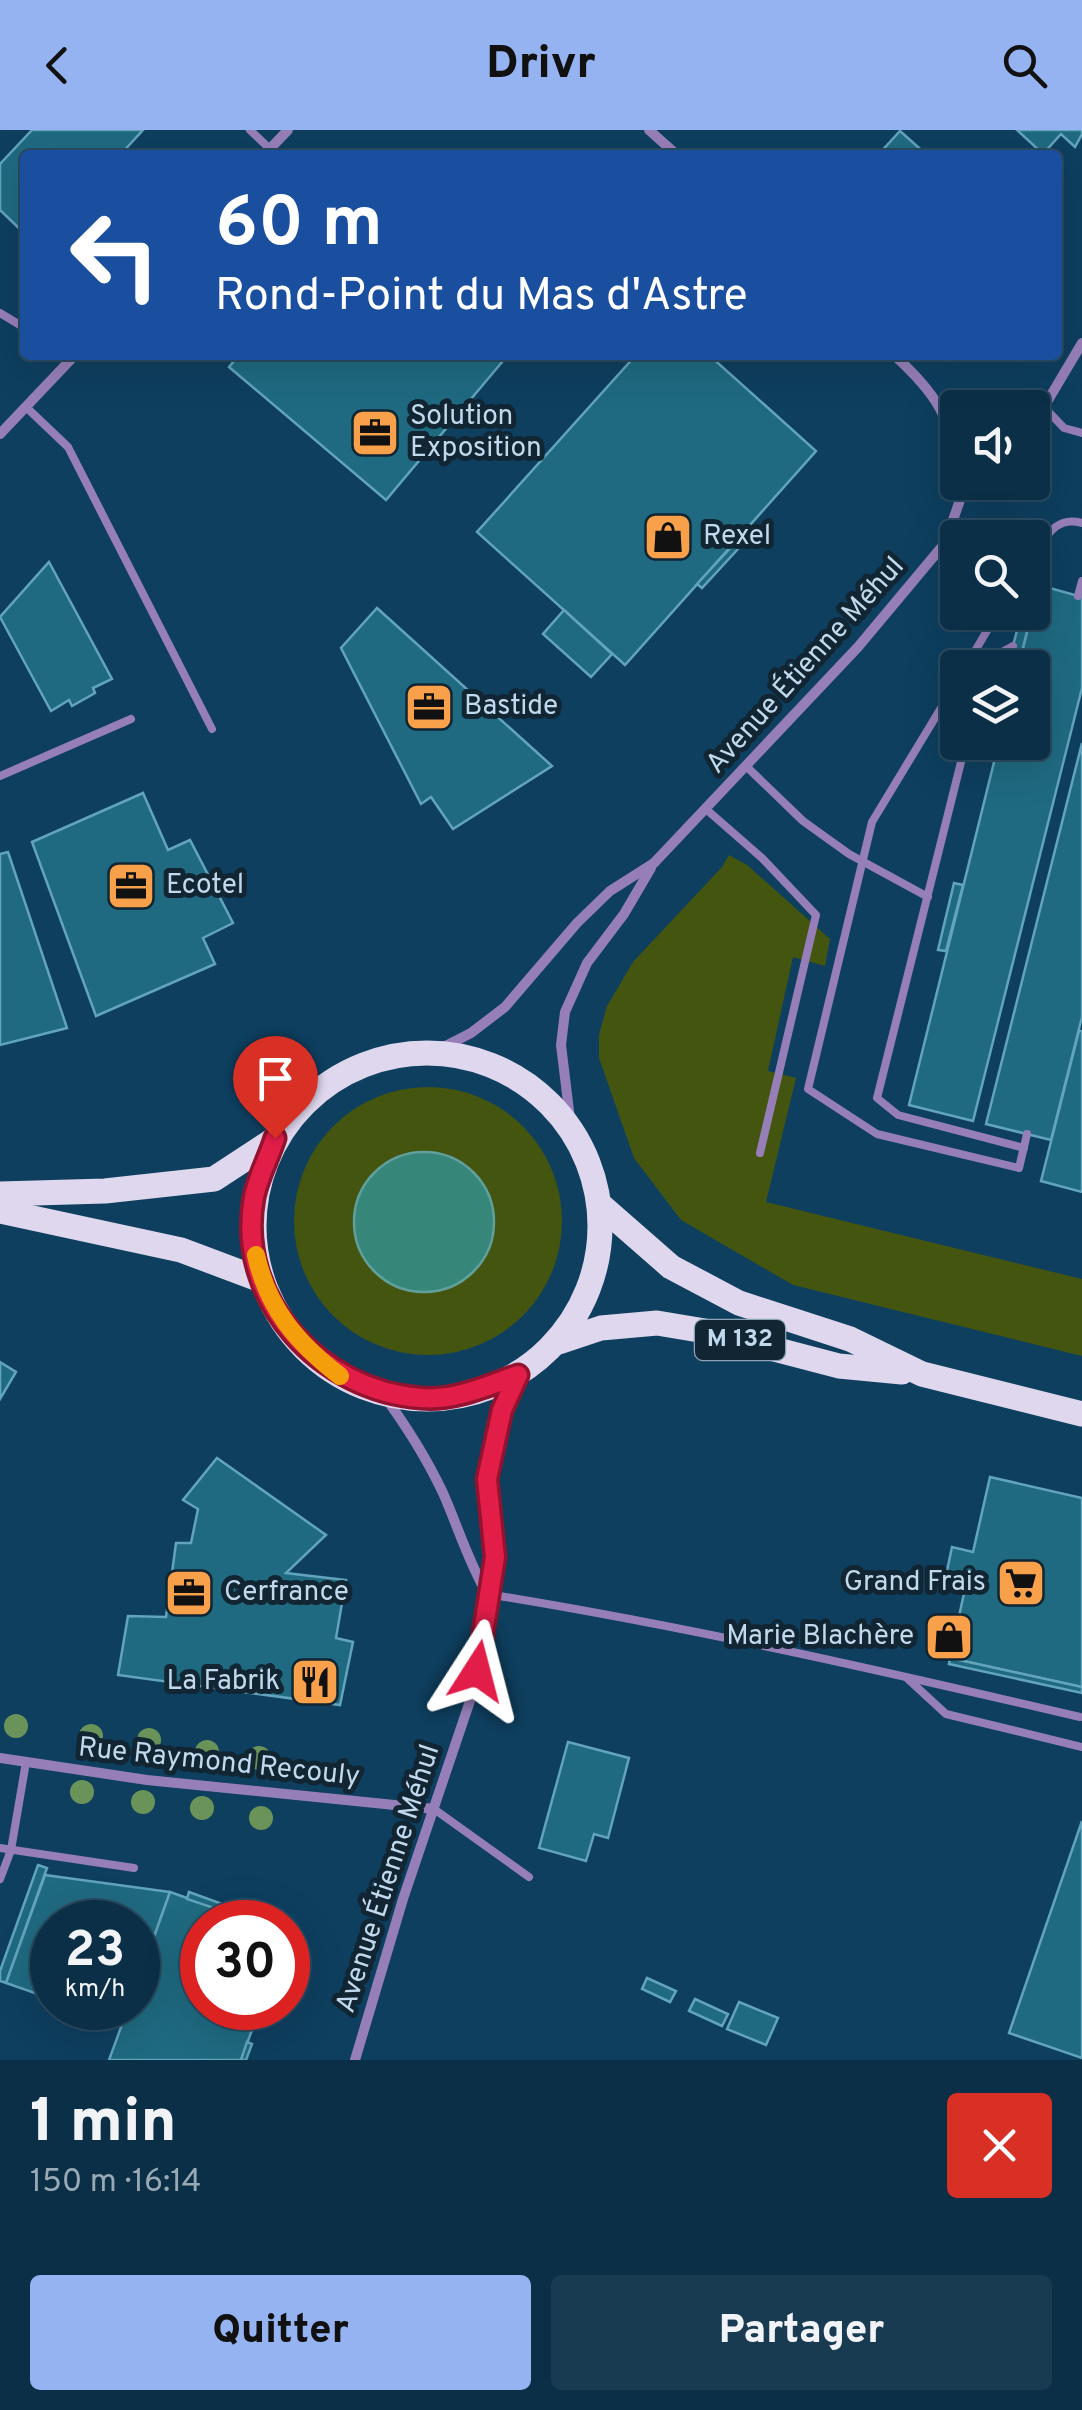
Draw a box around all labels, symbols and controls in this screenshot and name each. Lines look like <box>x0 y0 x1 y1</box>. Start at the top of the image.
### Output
text: Drivr <box>486 37 596 94</box>
icon: back <box>30 38 85 93</box>
icon: search <box>997 38 1052 93</box>
text: 60 m <box>215 182 383 271</box>
icon: left <box>50 190 180 320</box>
text: Rond-Point du Mas d'Astre <box>215 269 748 326</box>
map controls <box>940 390 1050 760</box>
button: sound <box>940 390 1050 500</box>
place label: Solution Exposition <box>410 399 542 467</box>
office icon: Solution Exposition <box>349 407 401 459</box>
shop icon: Rexel <box>642 511 694 563</box>
place label: Rexel <box>703 519 771 555</box>
button: search <box>940 520 1050 630</box>
street label: Avenue Étienne Méhul <box>698 549 913 782</box>
button: layers <box>940 650 1050 760</box>
office icon: Bastide <box>403 681 455 733</box>
place label: Bastide <box>464 689 558 725</box>
office icon: Ecotel <box>105 860 157 912</box>
place label: Ecotel <box>166 868 244 904</box>
pin <box>233 1036 318 1139</box>
icon: arrive <box>248 1051 303 1106</box>
road number: M 132 <box>695 1320 785 1360</box>
supermarket icon: Grand Frais <box>995 1557 1047 1609</box>
place label: Grand Frais <box>844 1565 986 1601</box>
office icon: Cerfrance <box>163 1567 215 1619</box>
place label: Cerfrance <box>224 1575 349 1611</box>
shop icon: Marie Blachère <box>923 1611 975 1663</box>
position arrow <box>425 1619 529 1723</box>
place label: Marie Blachère <box>726 1619 914 1655</box>
restaurant icon: La Fabrik <box>289 1656 341 1708</box>
place label: La Fabrik <box>166 1664 280 1700</box>
street label: Rue Raymond Recouly <box>76 1730 362 1796</box>
street label: Avenue Étienne Méhul <box>327 1740 449 2018</box>
speed limit sign: 30 <box>180 1900 310 2030</box>
text: 23 <box>65 1921 125 1984</box>
text: km/h <box>65 1974 125 2006</box>
text: 1 min <box>30 2087 177 2163</box>
button: close <box>947 2093 1052 2198</box>
text: 150 m · 16:14 <box>30 2163 201 2203</box>
button: Quitter <box>30 2275 531 2390</box>
button: Partager <box>551 2275 1052 2390</box>

